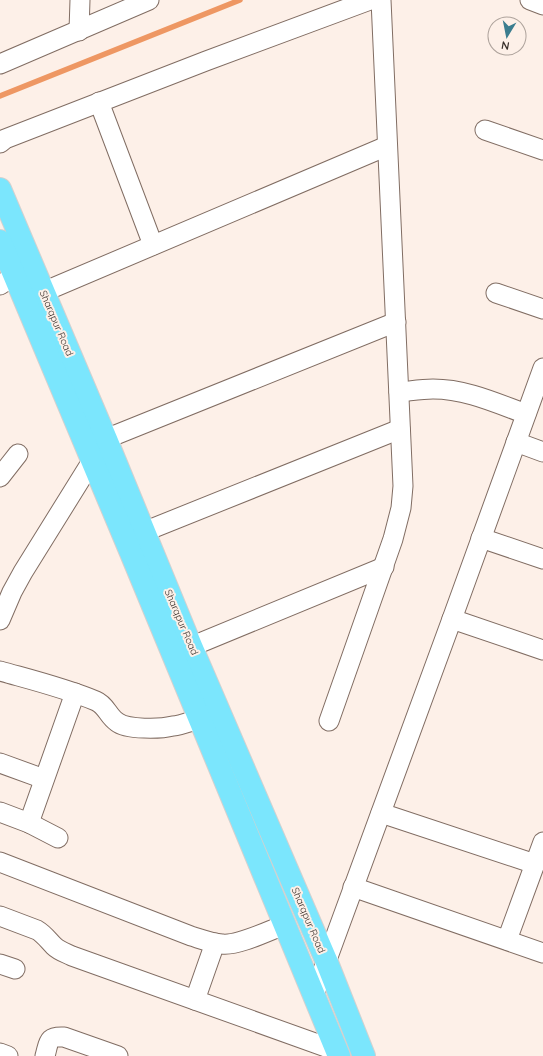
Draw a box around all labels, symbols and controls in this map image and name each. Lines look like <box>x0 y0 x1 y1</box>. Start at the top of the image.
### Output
north arrow <box>487 16 527 56</box>
text: N <box>500 38 510 53</box>
street label: Sharqpur Road <box>37 288 76 358</box>
street label: Sharqpur Road <box>162 587 201 657</box>
street label: Sharqpur Road <box>289 885 328 955</box>

